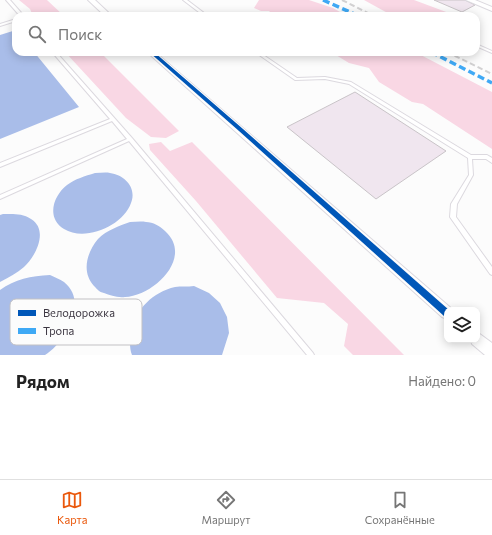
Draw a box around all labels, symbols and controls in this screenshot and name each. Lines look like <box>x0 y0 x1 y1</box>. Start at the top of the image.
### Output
search box <box>12 12 480 56</box>
icon: search <box>26 23 48 45</box>
text: Поиск <box>58 25 102 43</box>
legend <box>10 299 142 345</box>
text: Велодорожка <box>43 306 115 319</box>
map controls <box>444 307 480 343</box>
button: layers <box>444 307 480 343</box>
text: Тропа <box>43 324 74 337</box>
text: Рядом <box>16 371 70 392</box>
text: Найдено: 0 <box>408 373 476 389</box>
tab: Карта <box>57 489 87 526</box>
tab: Маршрут <box>202 489 250 526</box>
tab: Сохранённые <box>365 489 435 526</box>

